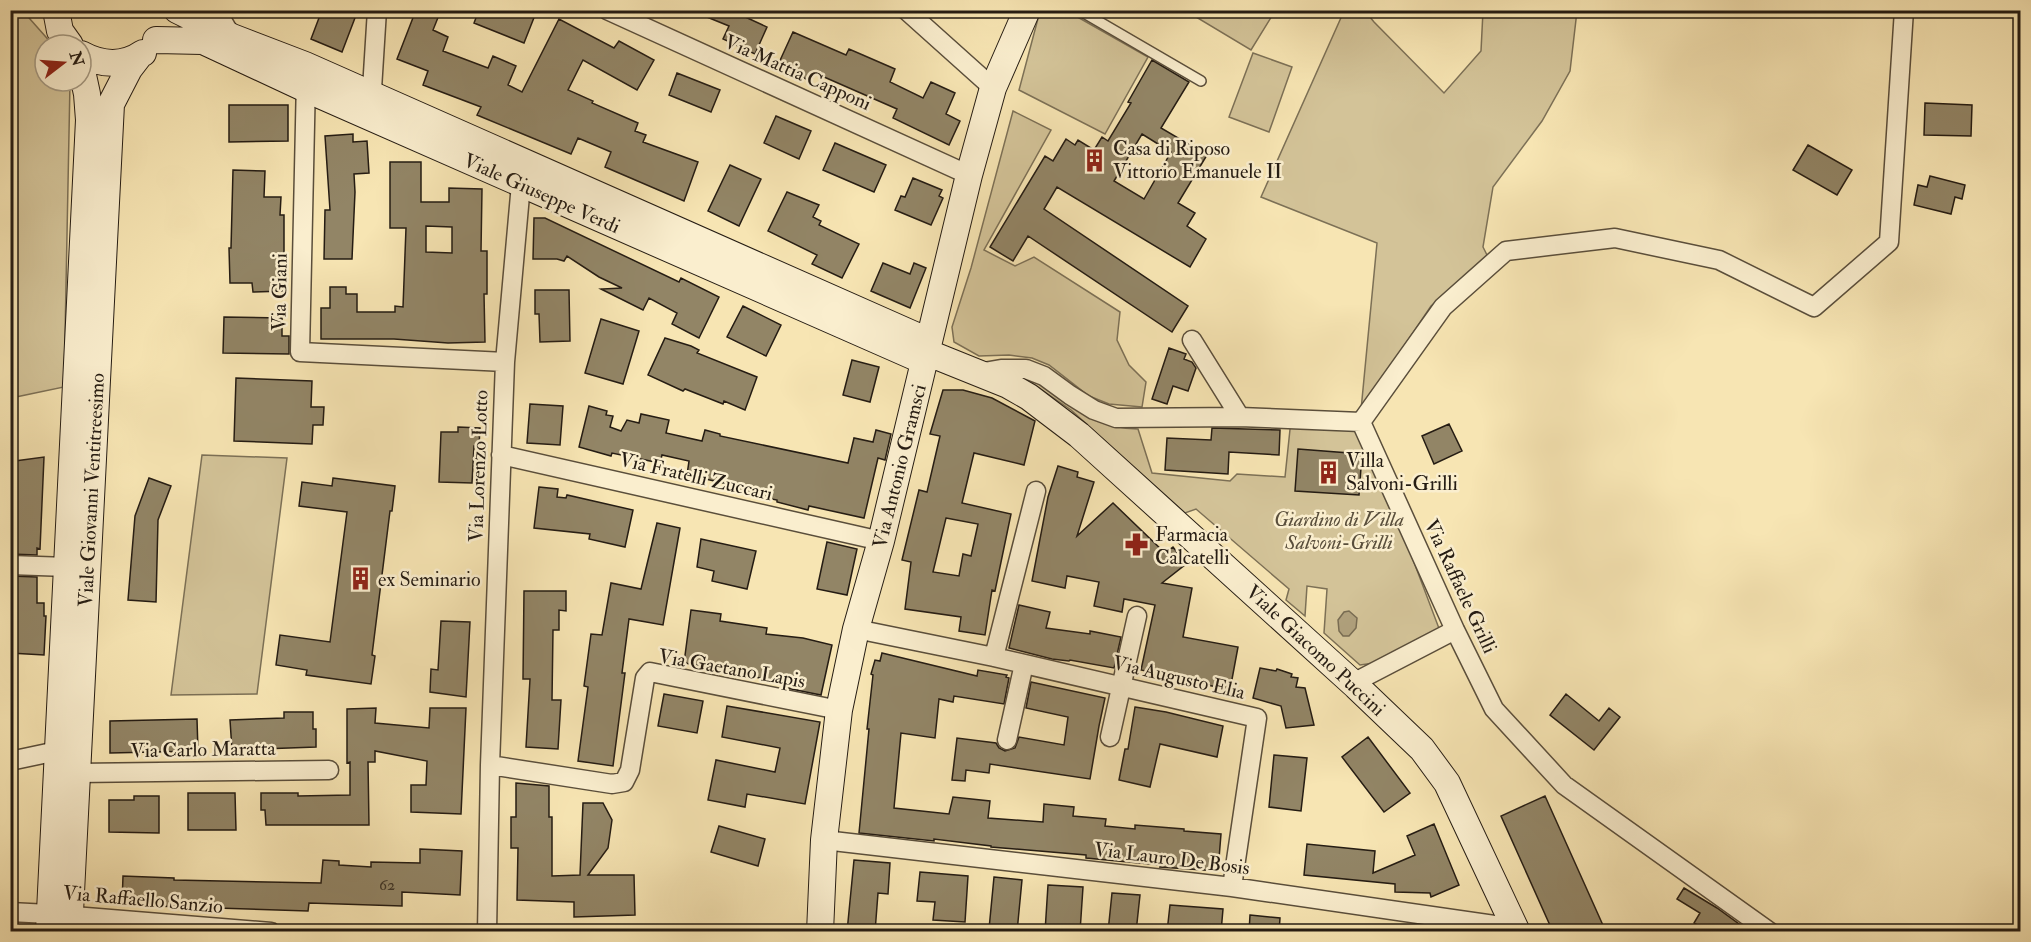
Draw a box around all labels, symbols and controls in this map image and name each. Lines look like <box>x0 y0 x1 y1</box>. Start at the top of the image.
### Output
street label: Via Mattia Capponi <box>720 29 875 117</box>
north arrow <box>33 33 93 93</box>
text: N <box>64 48 88 69</box>
place label: Casa di Riposo Vittorio Emanuele II <box>1113 136 1282 184</box>
building icon: Casa di Riposo Vittorio Emanuele II <box>1082 147 1108 173</box>
street label: Viale Giuseppe Verdi <box>459 148 624 240</box>
street label: Via Giani <box>266 253 293 331</box>
street label: Viale Giovanni Ventitreesimo <box>73 372 110 608</box>
street label: Via Antonio Gramsci <box>867 381 932 551</box>
street label: Via Lorenzo Lotto <box>463 389 494 543</box>
street label: Via Fratelli Zuccari <box>617 447 775 506</box>
place label: Villa Salvoni-Grilli <box>1346 448 1458 496</box>
building icon: Villa Salvoni-Grilli <box>1315 459 1341 485</box>
park label: Giardino di Villa Salvoni-Grilli <box>1274 507 1404 555</box>
street label: Via Raffaele Grilli <box>1419 515 1503 657</box>
place label: Farmacia Calcatelli <box>1155 522 1230 570</box>
pharmacy icon: Farmacia Calcatelli <box>1124 532 1150 558</box>
building icon: ex Seminario <box>347 566 373 592</box>
place label: ex Seminario <box>378 567 481 592</box>
street label: Viale Giacomo Puccini <box>1241 579 1391 721</box>
street label: Via Gaetano Lapis <box>656 643 808 695</box>
street label: Via Augusto Elia <box>1110 650 1248 705</box>
street label: Via Carlo Maratta <box>130 736 277 763</box>
street label: Via Lauro De Bosis <box>1093 837 1251 880</box>
house number: 62 <box>379 875 395 895</box>
street label: Via Raffaello Sanzio <box>62 880 224 919</box>

